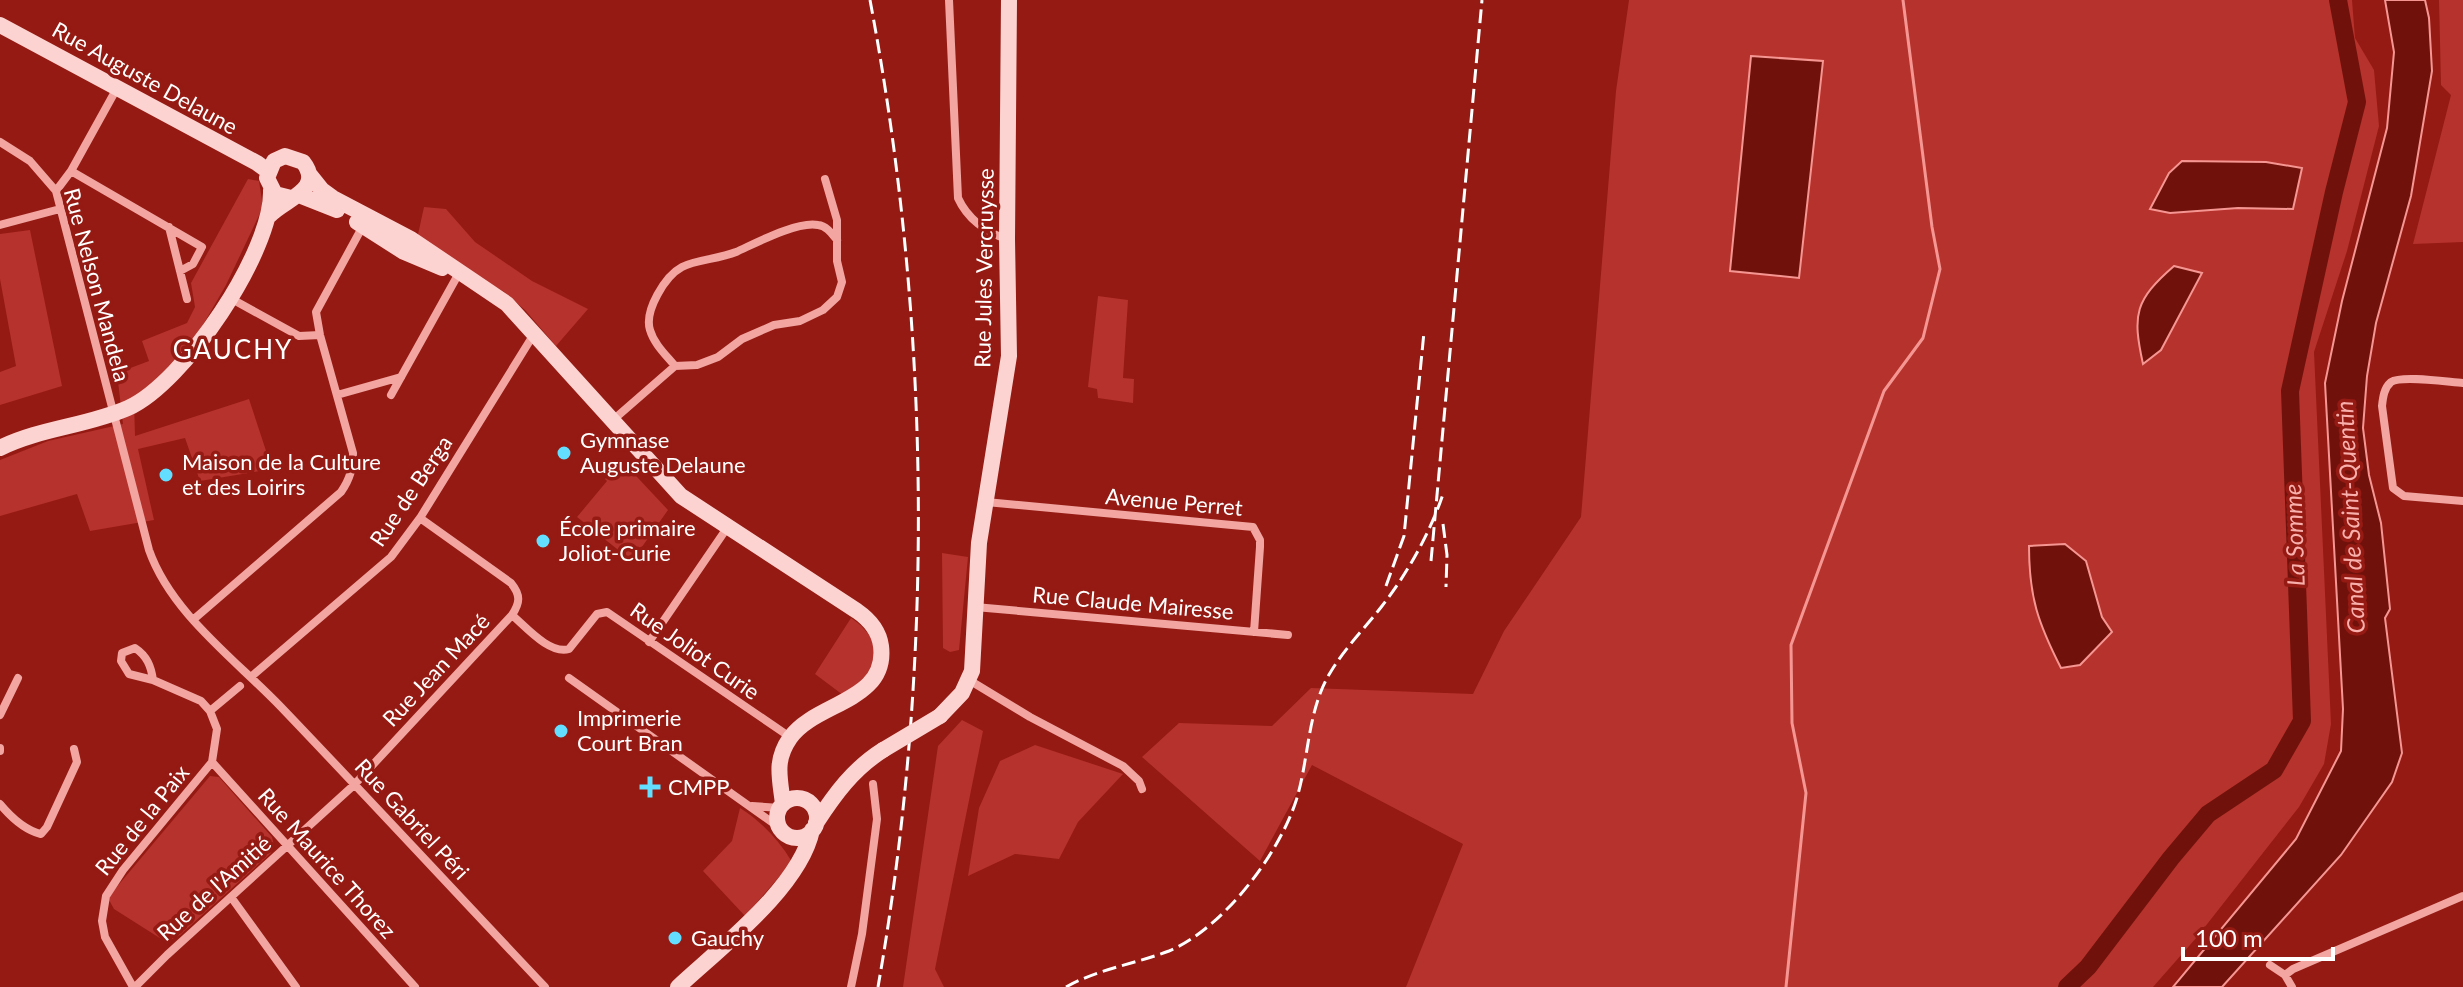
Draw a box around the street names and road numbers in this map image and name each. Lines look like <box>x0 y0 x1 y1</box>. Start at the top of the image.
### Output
street label: Rue Auguste Delaune <box>48 15 243 140</box>
street label: Rue Jules Vercruysse <box>968 168 999 368</box>
street label: Rue Nelson Mandela <box>59 185 136 385</box>
street label: Rue de Berga <box>364 430 458 551</box>
street label: Avenue Perret <box>1104 482 1244 521</box>
street label: Rue Claude Mairesse <box>1031 580 1235 625</box>
street label: Rue Joliot Curie <box>625 596 765 705</box>
street label: Rue Jean Macé <box>376 608 495 732</box>
street label: Rue Gabriel Péri <box>350 753 475 885</box>
street label: Rue de la Paix <box>89 759 194 880</box>
street label: Rue Maurice Thorez <box>253 782 402 943</box>
street label: Rue de l'Amitié <box>151 829 276 946</box>

